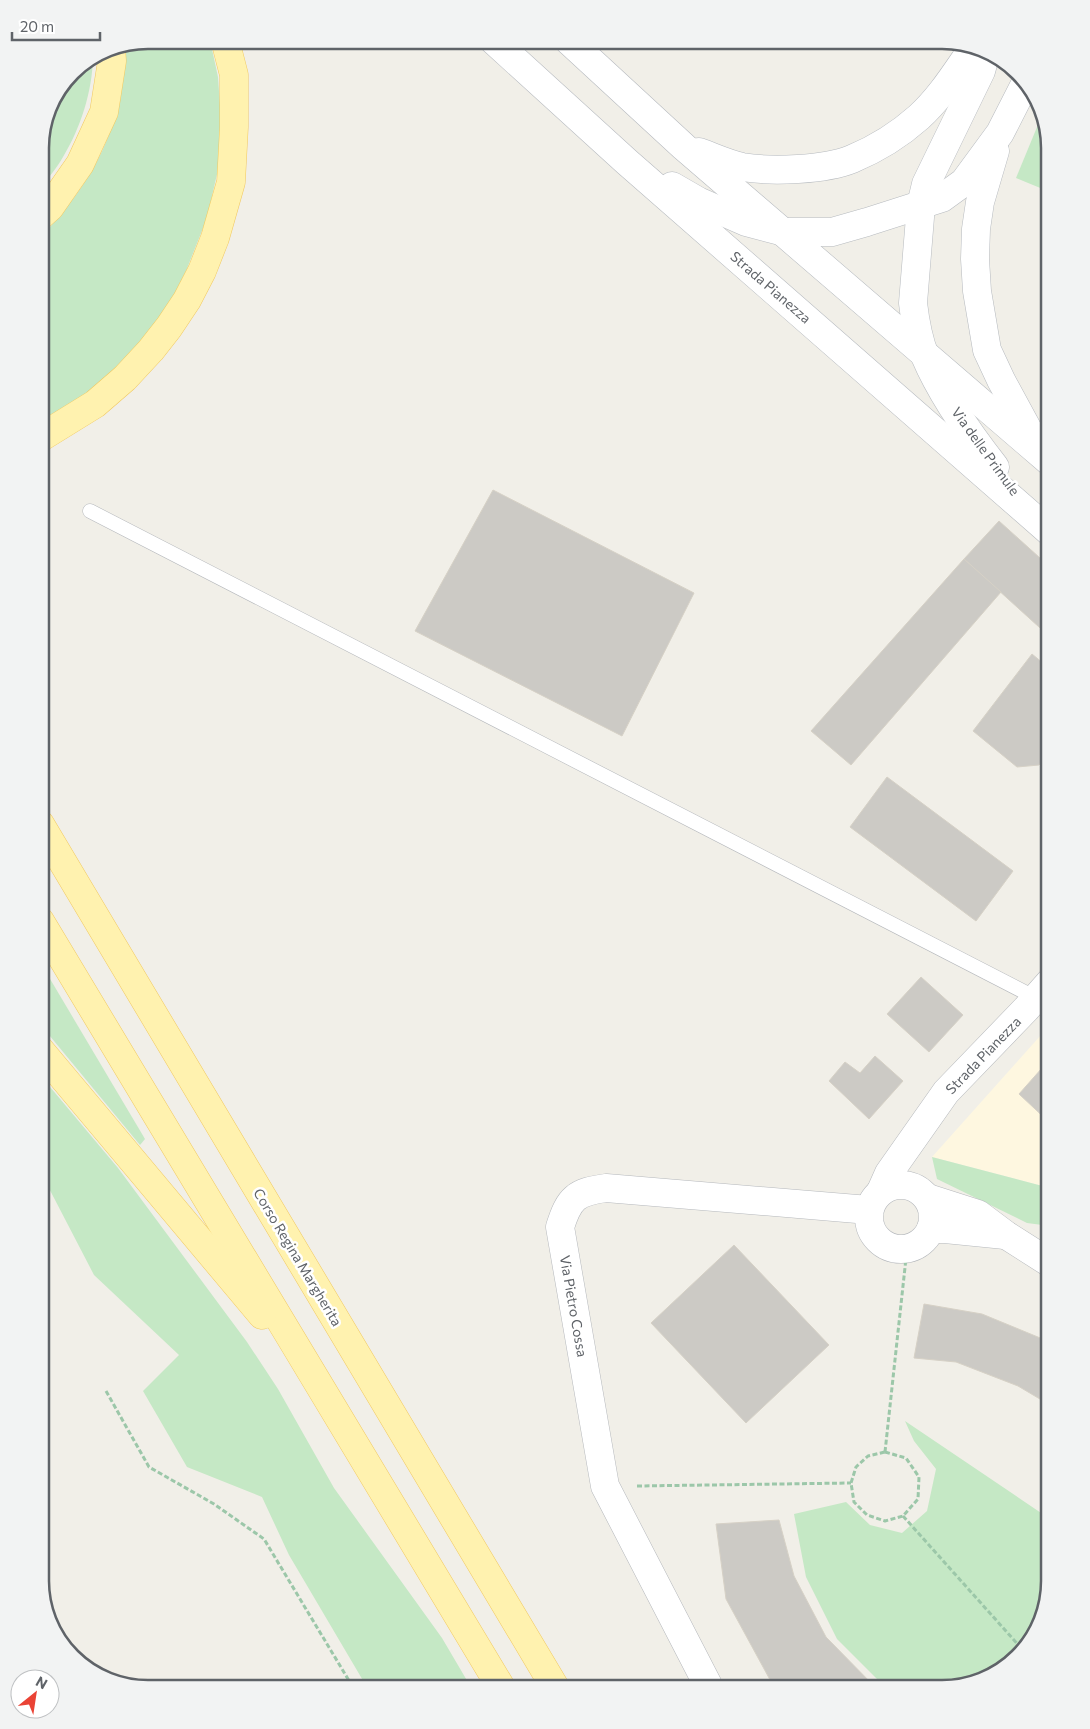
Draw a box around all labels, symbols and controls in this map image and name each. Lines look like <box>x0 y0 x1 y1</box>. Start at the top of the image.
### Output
scale bar <box>12 10 100 42</box>
text: 20 m <box>20 17 54 35</box>
street label: Strada Pianezza <box>727 247 815 327</box>
street label: Via delle Primule <box>948 404 1024 498</box>
street label: Strada Pianezza <box>942 1013 1024 1097</box>
street label: Corso Regina Margherita <box>250 1185 346 1329</box>
street label: Via Pietro Cossa <box>557 1254 591 1358</box>
north arrow <box>10 1669 60 1719</box>
text: N <box>33 1672 51 1692</box>

